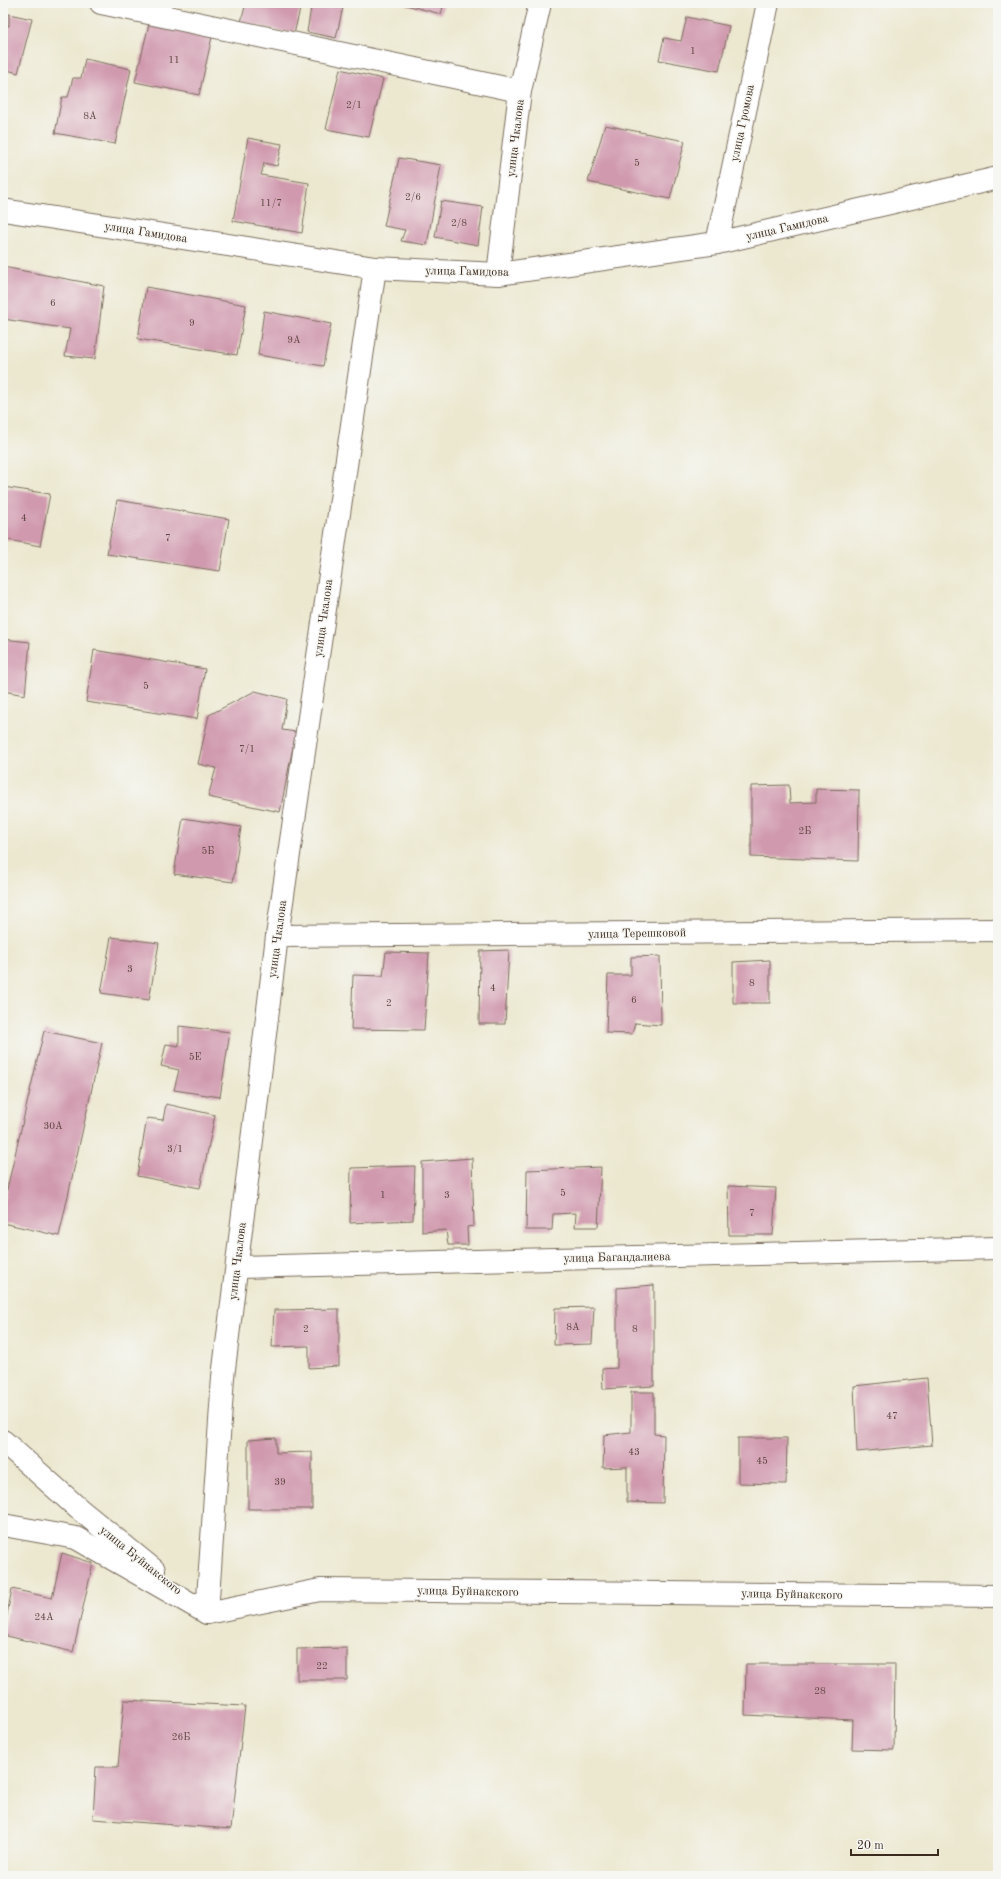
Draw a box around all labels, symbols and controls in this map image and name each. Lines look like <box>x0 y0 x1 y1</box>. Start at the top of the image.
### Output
house number: 1 <box>690 46 696 56</box>
house number: 11 <box>168 55 180 65</box>
street label: улица Громова <box>729 83 757 163</box>
street label: улица Чкалова <box>505 98 527 178</box>
house number: 2/1 <box>346 100 362 110</box>
house number: 8А <box>83 111 97 121</box>
house number: 5 <box>634 158 640 168</box>
house number: 2/6 <box>405 192 421 202</box>
house number: 11/7 <box>260 198 282 208</box>
street label: улица Гамидова <box>745 213 830 243</box>
house number: 2/8 <box>451 218 467 228</box>
street label: улица Гамидова <box>103 220 188 245</box>
street label: улица Гамидова <box>425 265 509 279</box>
house number: 6 <box>50 298 56 308</box>
house number: 9 <box>189 318 195 328</box>
house number: 9А <box>287 335 301 345</box>
house number: 4 <box>21 513 27 523</box>
house number: 7 <box>165 533 171 543</box>
street label: улица Чкалова <box>313 578 335 658</box>
house number: 5 <box>143 681 149 691</box>
house number: 7/1 <box>239 744 255 754</box>
house number: 2Б <box>799 826 811 836</box>
house number: 5Б <box>202 846 214 856</box>
street label: улица Чкалова <box>267 899 289 979</box>
street label: улица Терешковой <box>588 927 686 941</box>
house number: 3 <box>127 964 133 974</box>
house number: 8 <box>749 978 755 988</box>
house number: 4 <box>490 983 496 993</box>
house number: 6 <box>631 995 637 1005</box>
house number: 2 <box>386 998 392 1008</box>
house number: 5Е <box>189 1052 201 1062</box>
house number: 30А <box>43 1121 63 1131</box>
house number: 3/1 <box>167 1144 183 1154</box>
house number: 5 <box>560 1188 566 1198</box>
house number: 1 <box>380 1190 386 1200</box>
house number: 3 <box>444 1190 450 1200</box>
house number: 7 <box>749 1208 755 1218</box>
street label: улица Чкалова <box>227 1221 249 1301</box>
street label: улица Багандалиева <box>563 1251 671 1265</box>
house number: 8А <box>566 1322 580 1332</box>
house number: 2 <box>303 1324 309 1334</box>
house number: 8 <box>632 1324 638 1334</box>
house number: 47 <box>886 1411 898 1421</box>
house number: 43 <box>628 1447 640 1457</box>
house number: 45 <box>756 1456 768 1466</box>
house number: 39 <box>274 1477 286 1487</box>
street label: улица Буйнакского <box>97 1524 184 1597</box>
street label: улица Буйнакского <box>417 1585 519 1599</box>
street label: улица Буйнакского <box>741 1588 843 1602</box>
house number: 24А <box>34 1612 54 1622</box>
house number: 22 <box>316 1661 328 1671</box>
house number: 28 <box>814 1686 826 1696</box>
house number: 26Б <box>172 1732 190 1742</box>
scale bar <box>851 1831 938 1857</box>
text: 20 m <box>857 1840 884 1852</box>

